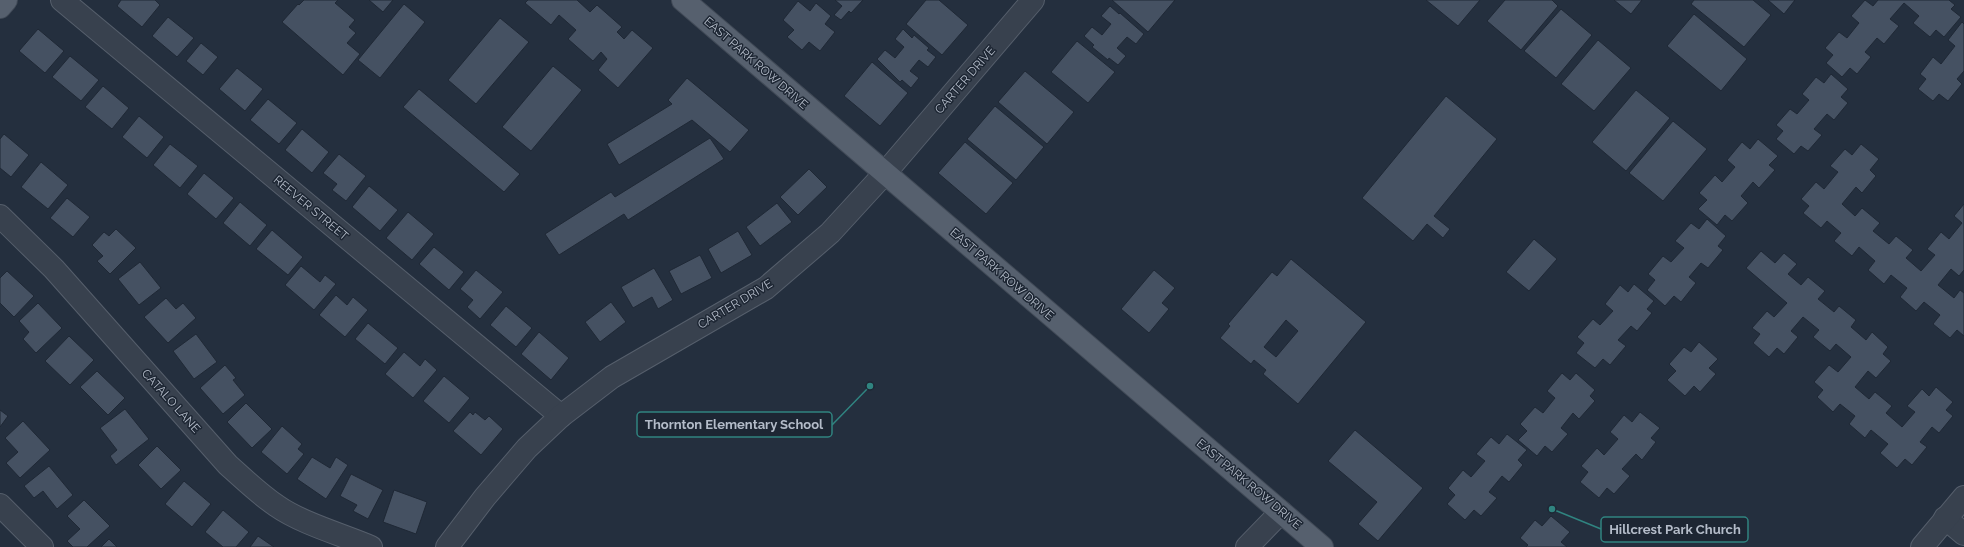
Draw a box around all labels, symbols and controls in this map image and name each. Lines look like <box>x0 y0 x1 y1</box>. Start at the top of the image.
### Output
street label: EAST PARK ROW DRIVE <box>701 14 811 112</box>
street label: CARTER DRIVE <box>932 44 998 116</box>
street label: REEVER STREET <box>271 173 352 244</box>
street label: EAST PARK ROW DRIVE <box>947 225 1057 323</box>
street label: CARTER DRIVE <box>695 276 775 332</box>
street label: CATALO LANE <box>139 366 203 436</box>
callout: Thornton Elementary School <box>637 412 832 437</box>
text: Thornton Elementary School <box>645 417 824 432</box>
street label: EAST PARK ROW DRIVE <box>1194 436 1304 532</box>
callout: Hillcrest Park Church <box>1601 517 1748 542</box>
text: Hillcrest Park Church <box>1609 522 1741 537</box>

